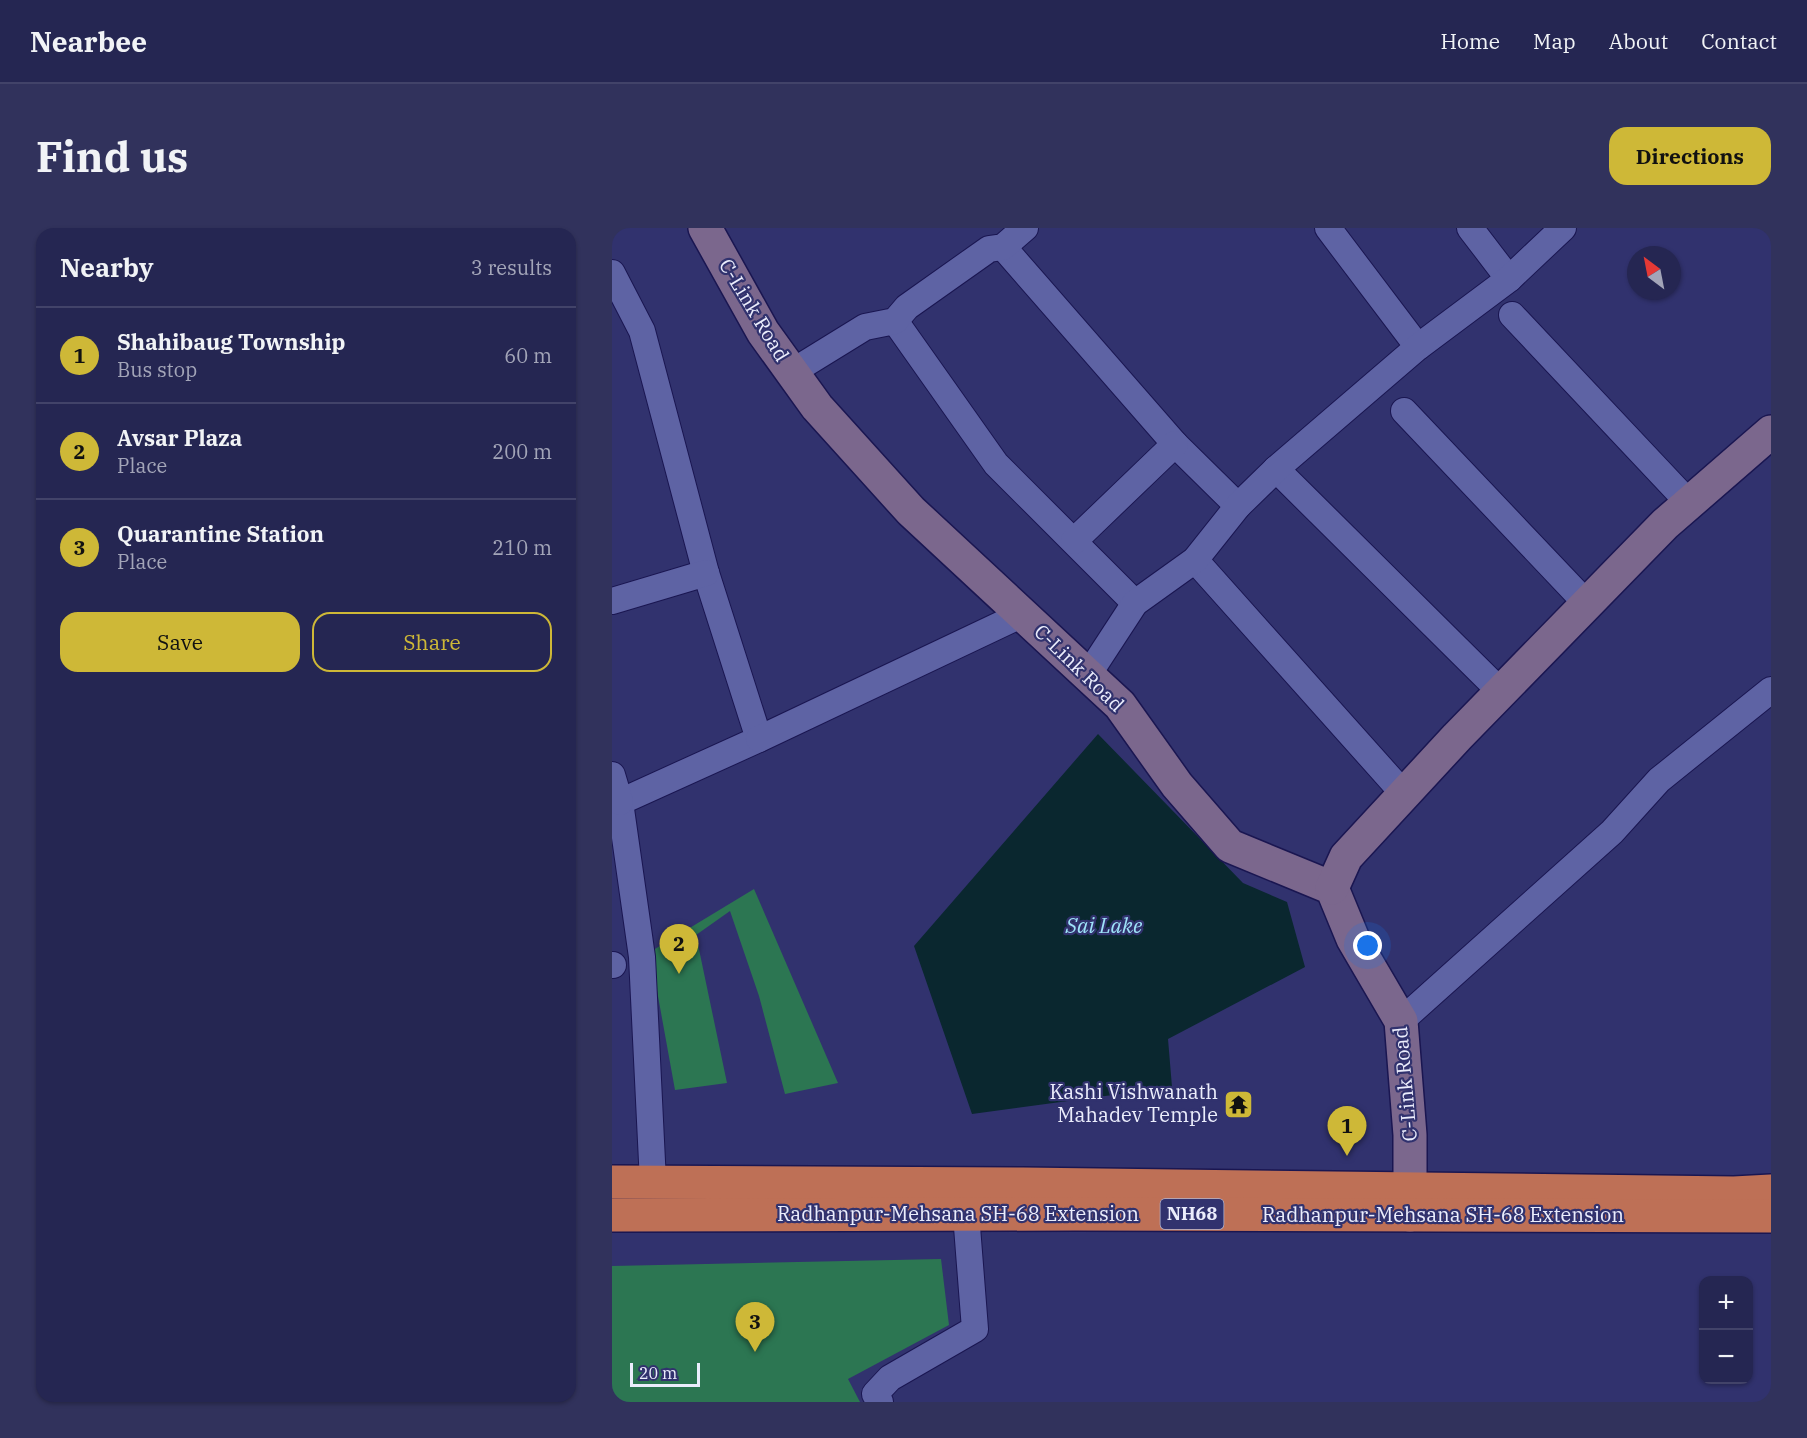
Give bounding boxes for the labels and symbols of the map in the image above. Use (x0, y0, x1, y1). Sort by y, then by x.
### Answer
north arrow (1627, 246, 1681, 300)
street label: C-Link Road (713, 253, 796, 366)
street label: C-Link Road (1028, 618, 1130, 717)
water label: Sai Lake (1065, 911, 1143, 939)
pin: 2 (660, 924, 698, 974)
your location (1353, 931, 1382, 960)
street label: C-Link Road (1386, 1025, 1423, 1143)
place label: Kashi Vishwanath Mahadev Temple (1050, 1078, 1218, 1128)
temple icon: Kashi Vishwanath Mahadev Temple (1223, 1088, 1255, 1120)
pin: 1 (1328, 1106, 1366, 1156)
road number: NH68 (1160, 1199, 1224, 1229)
street label: Radhanpur-Mehsana SH-68 Extension (777, 1200, 1139, 1227)
street label: Radhanpur-Mehsana SH-68 Extension (1262, 1201, 1624, 1228)
pin: 3 (736, 1302, 774, 1352)
scale bar (630, 1360, 700, 1388)

